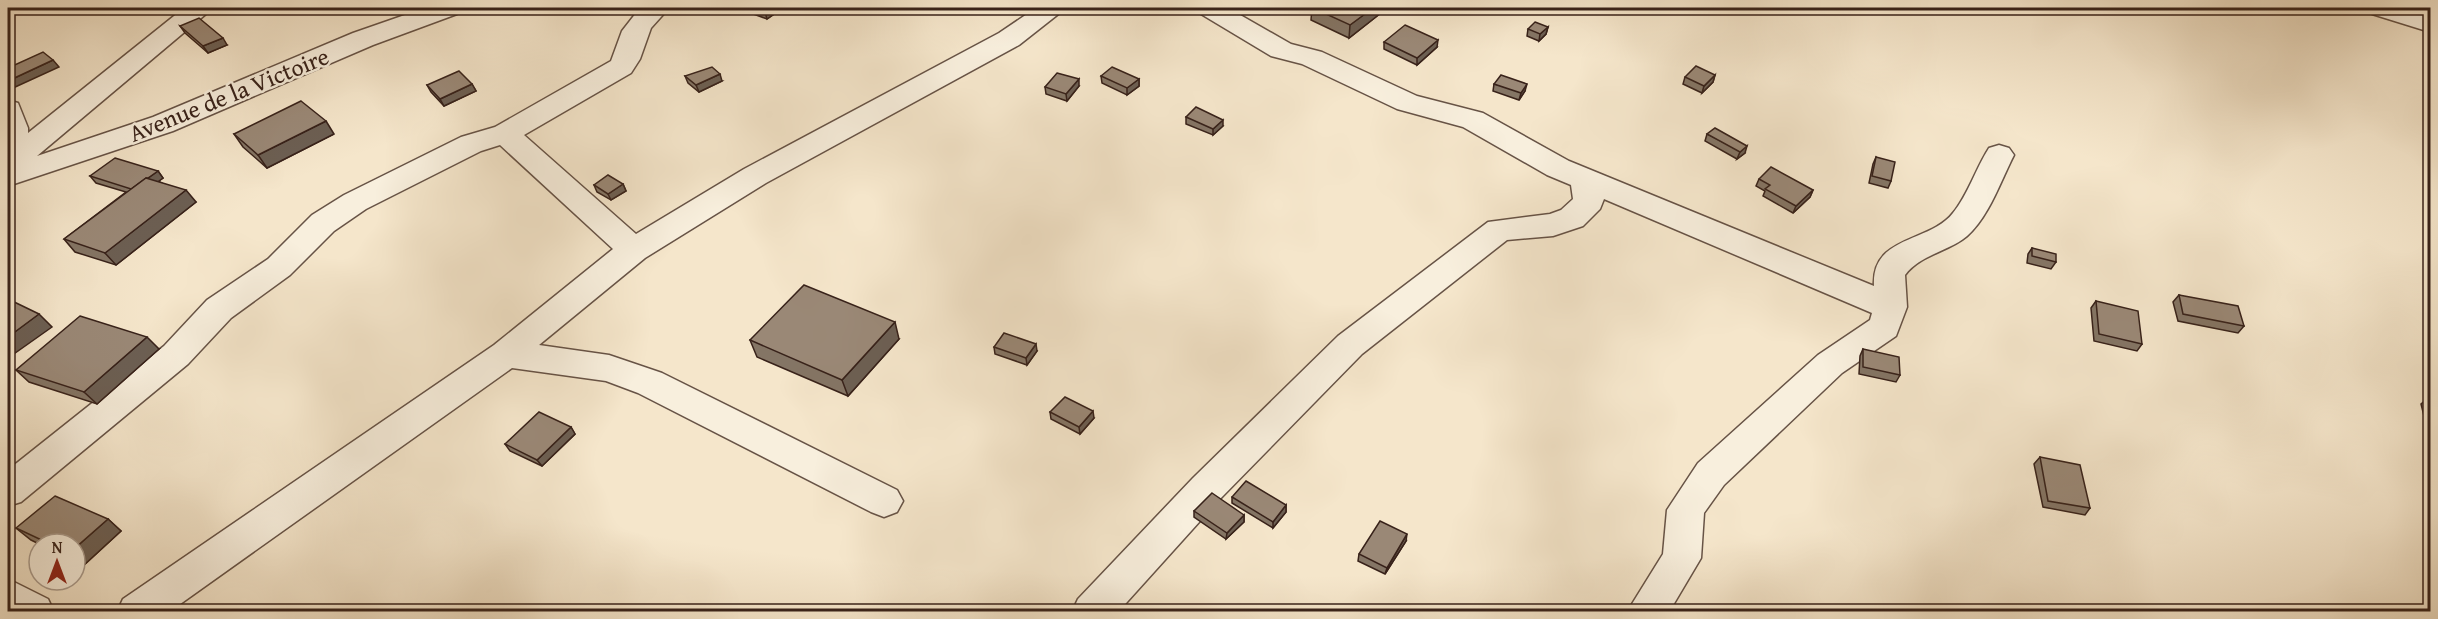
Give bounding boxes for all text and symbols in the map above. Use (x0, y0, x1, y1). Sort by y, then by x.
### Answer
street label: Avenue de la Victoire (123, 38, 334, 151)
north arrow (27, 532, 87, 592)
text: N (52, 535, 63, 559)

